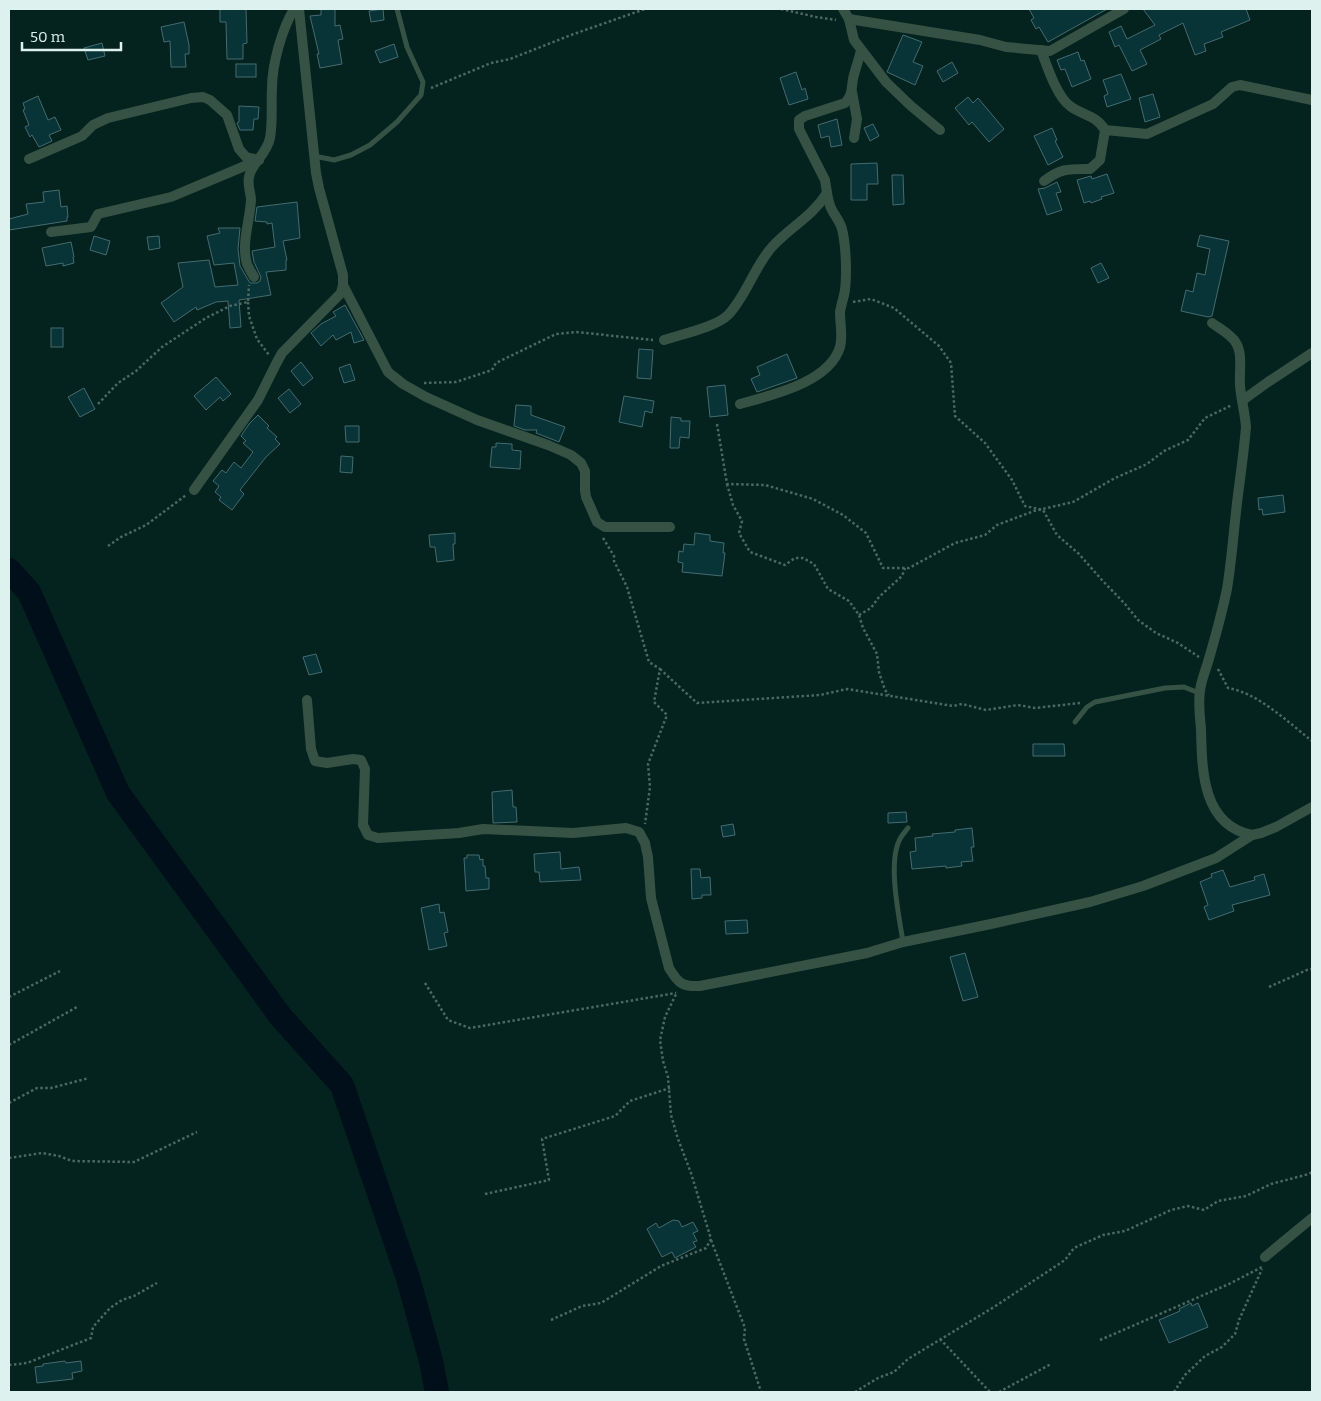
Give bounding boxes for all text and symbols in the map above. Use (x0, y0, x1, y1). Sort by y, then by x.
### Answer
scale bar (22, 20, 121, 52)
text: 50 m (30, 28, 66, 46)

